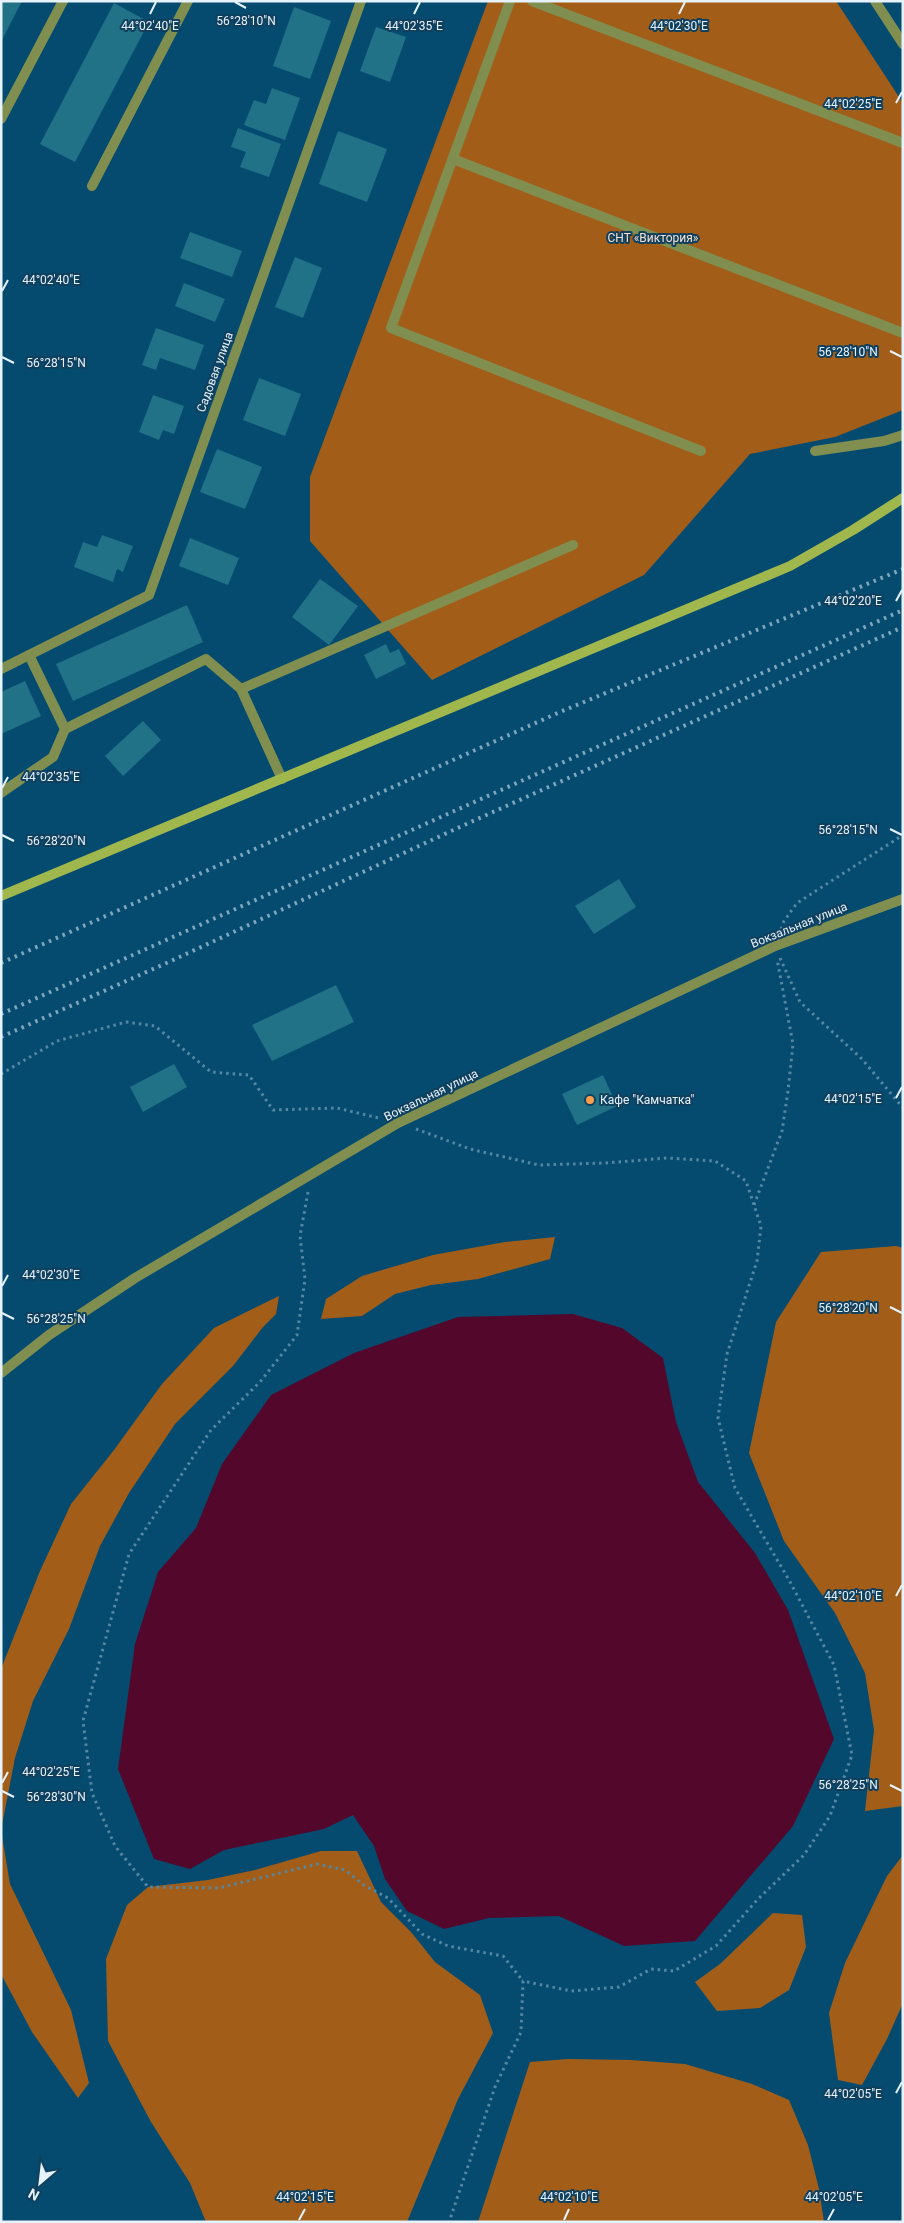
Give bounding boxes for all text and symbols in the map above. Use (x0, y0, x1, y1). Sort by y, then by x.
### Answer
text: 56°28'10"N (216, 14, 276, 28)
text: 44°02'40"E (121, 19, 179, 33)
text: 44°02'35"E (385, 19, 443, 33)
text: 44°02'30"E (650, 19, 708, 33)
text: 44°02'25"E (824, 97, 882, 111)
park label: СНТ «Виктория» (608, 231, 699, 245)
text: 44°02'40"E (22, 273, 80, 287)
street label: Садовая улица (194, 330, 236, 414)
text: 56°28'10"N (818, 345, 878, 359)
text: 56°28'15"N (26, 356, 86, 370)
text: 44°02'20"E (824, 594, 882, 608)
text: 44°02'35"E (22, 770, 80, 784)
text: 56°28'15"N (818, 823, 878, 837)
text: 56°28'20"N (26, 834, 86, 848)
street label: Вокзальная улица (749, 899, 849, 951)
street label: Вокзальная улица (382, 1066, 480, 1124)
text: 44°02'15"E (824, 1092, 882, 1106)
place label: Кафе "Камчатка" (600, 1093, 695, 1107)
marker: Кафе "Камчатка" (584, 1094, 596, 1106)
text: 44°02'30"E (22, 1268, 80, 1282)
text: 56°28'20"N (818, 1301, 878, 1315)
text: 56°28'25"N (26, 1312, 86, 1326)
text: 44°02'10"E (824, 1589, 882, 1603)
text: 44°02'25"E (22, 1765, 80, 1779)
text: 56°28'25"N (818, 1778, 878, 1792)
text: 56°28'30"N (26, 1790, 86, 1804)
text: 44°02'05"E (824, 2087, 882, 2101)
north arrow (15, 2158, 65, 2208)
text: N (26, 2185, 42, 2204)
text: 44°02'15"E (276, 2190, 334, 2204)
text: 44°02'10"E (540, 2190, 598, 2204)
text: 44°02'05"E (805, 2190, 863, 2204)

